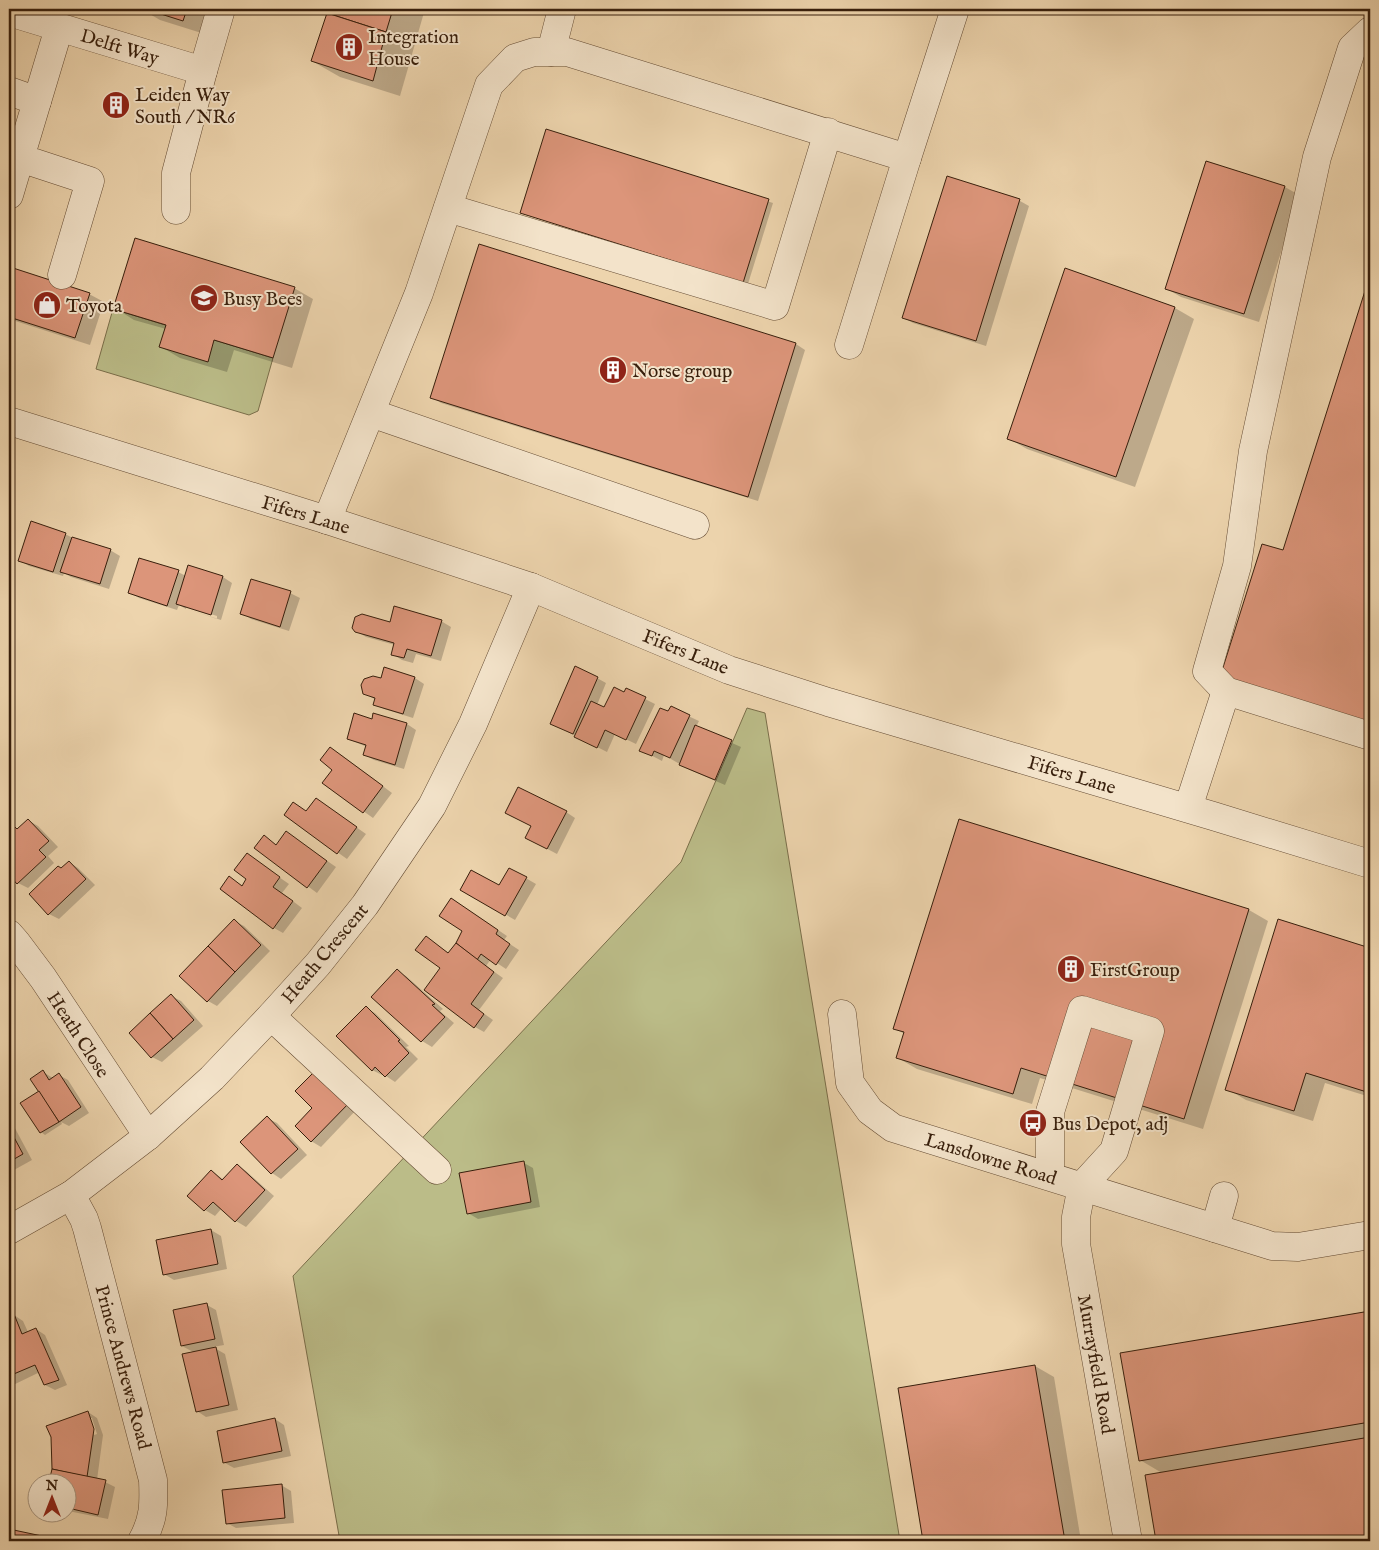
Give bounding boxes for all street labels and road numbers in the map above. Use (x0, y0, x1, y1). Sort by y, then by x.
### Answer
street label: Delft Way (77, 25, 162, 71)
street label: Fifers Lane (258, 491, 353, 541)
street label: Fifers Lane (639, 625, 732, 681)
street label: Fifers Lane (1024, 751, 1119, 801)
street label: Heath Crescent (277, 899, 375, 1009)
street label: Heath Close (41, 987, 114, 1083)
street label: Lansdowne Road (921, 1128, 1060, 1192)
street label: Prince Andrews Road (89, 1283, 156, 1453)
street label: Murrayfield Road (1071, 1293, 1119, 1437)

